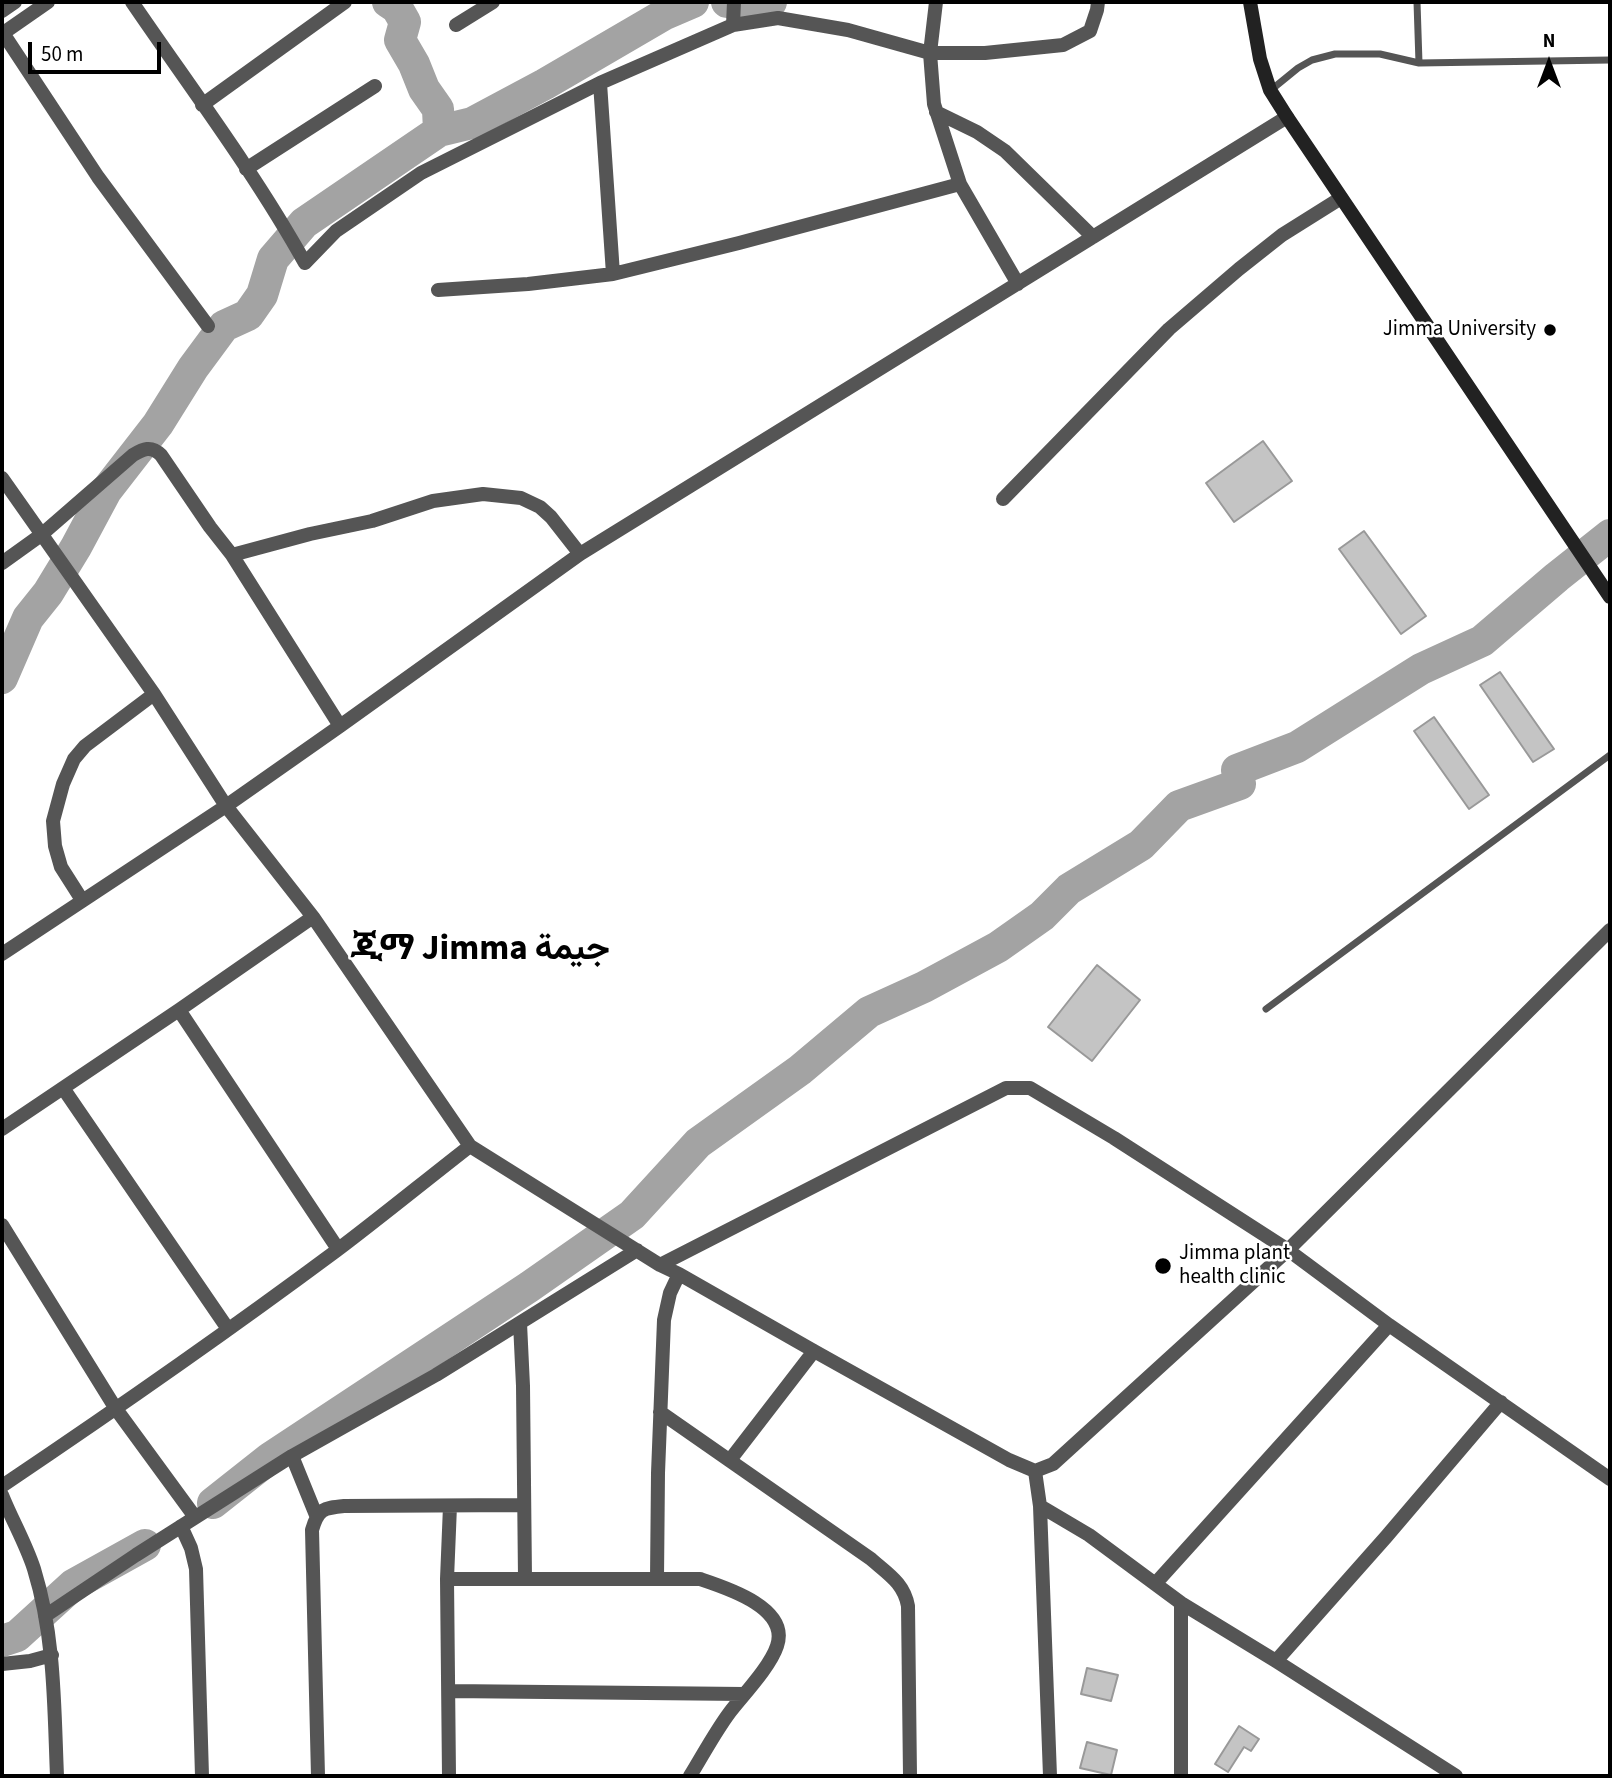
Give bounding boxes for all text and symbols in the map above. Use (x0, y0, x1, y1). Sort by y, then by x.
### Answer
scale bar (32, 28, 164, 72)
north arrow (1514, 28, 1584, 98)
text: N (1543, 28, 1555, 55)
text: 50 m (41, 39, 83, 69)
place label: Jimma University (1383, 317, 1536, 343)
marker: Jimma University (1542, 322, 1558, 338)
district label: ጂማ Jimma جيمة (350, 930, 610, 972)
place label: Jimma plant health clinic (1179, 1241, 1290, 1291)
marker: Jimma plant health clinic (1153, 1256, 1173, 1276)

